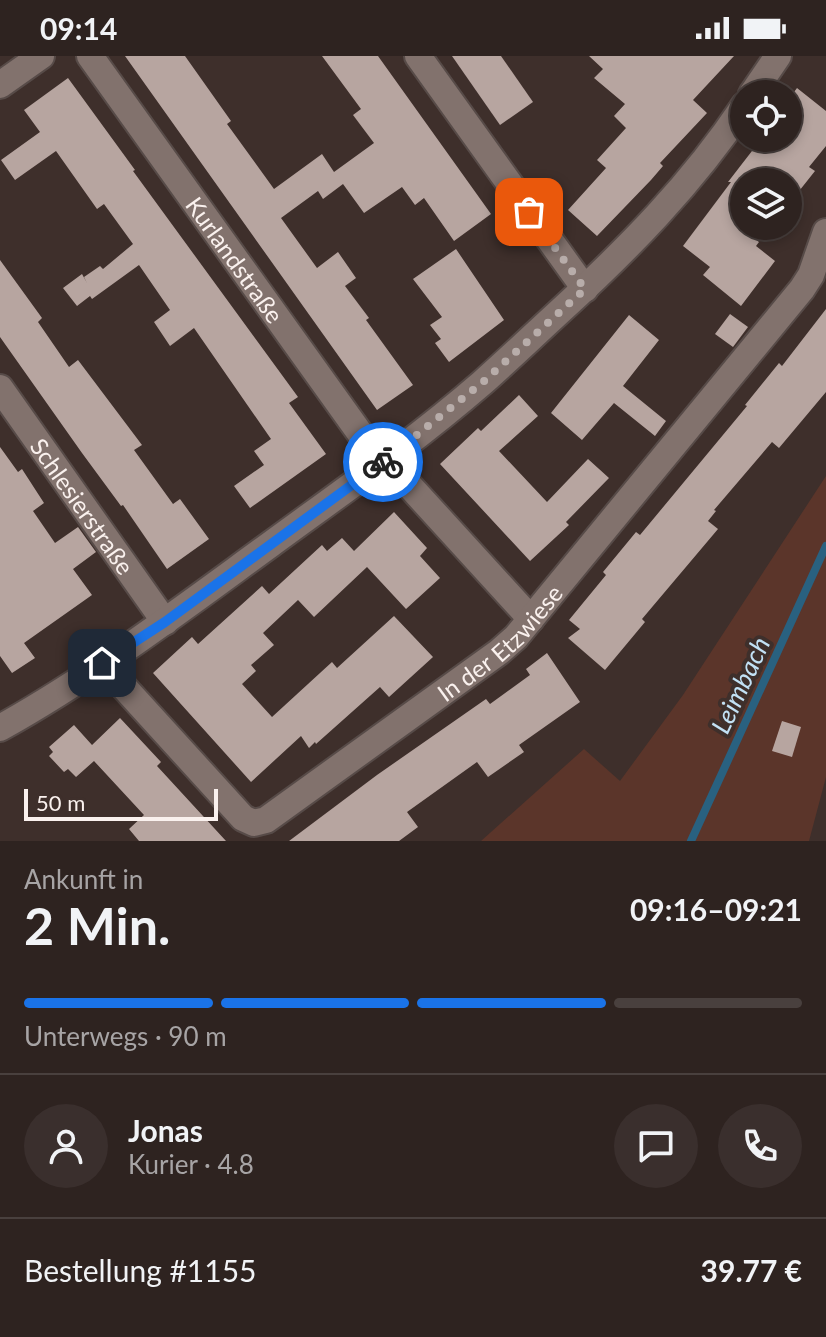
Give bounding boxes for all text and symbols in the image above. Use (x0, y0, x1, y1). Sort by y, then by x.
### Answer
text: 09:14 (40, 10, 117, 46)
map controls (730, 80, 802, 240)
button: locate (730, 80, 802, 152)
button: layers (730, 168, 802, 240)
pin (495, 178, 563, 246)
icon: bag (507, 190, 551, 234)
street label: Kurlandstraße (181, 191, 290, 328)
courier (343, 422, 423, 502)
street label: Schlesierstraße (25, 432, 141, 579)
icon: bike (361, 440, 405, 484)
street label: In der Etzwiese (431, 578, 568, 707)
pin (68, 629, 136, 697)
water label: Leimbach (704, 632, 776, 738)
icon: home (80, 641, 124, 685)
scale bar (24, 785, 218, 821)
text: 50 m (36, 789, 85, 816)
text: Ankunft in (24, 863, 143, 895)
text: 09:16–09:21 (630, 891, 802, 927)
text: 2 Min. (24, 894, 170, 956)
text: Unterwegs · 90 m (24, 1020, 227, 1052)
button: person (24, 1104, 108, 1188)
button: chat (614, 1104, 698, 1188)
button: phone (718, 1104, 802, 1188)
text: Jonas (128, 1112, 203, 1148)
text: Kurier · 4.8 (128, 1148, 254, 1180)
text: Bestellung #1155 (24, 1252, 256, 1288)
text: 39.77 € (701, 1252, 802, 1288)

